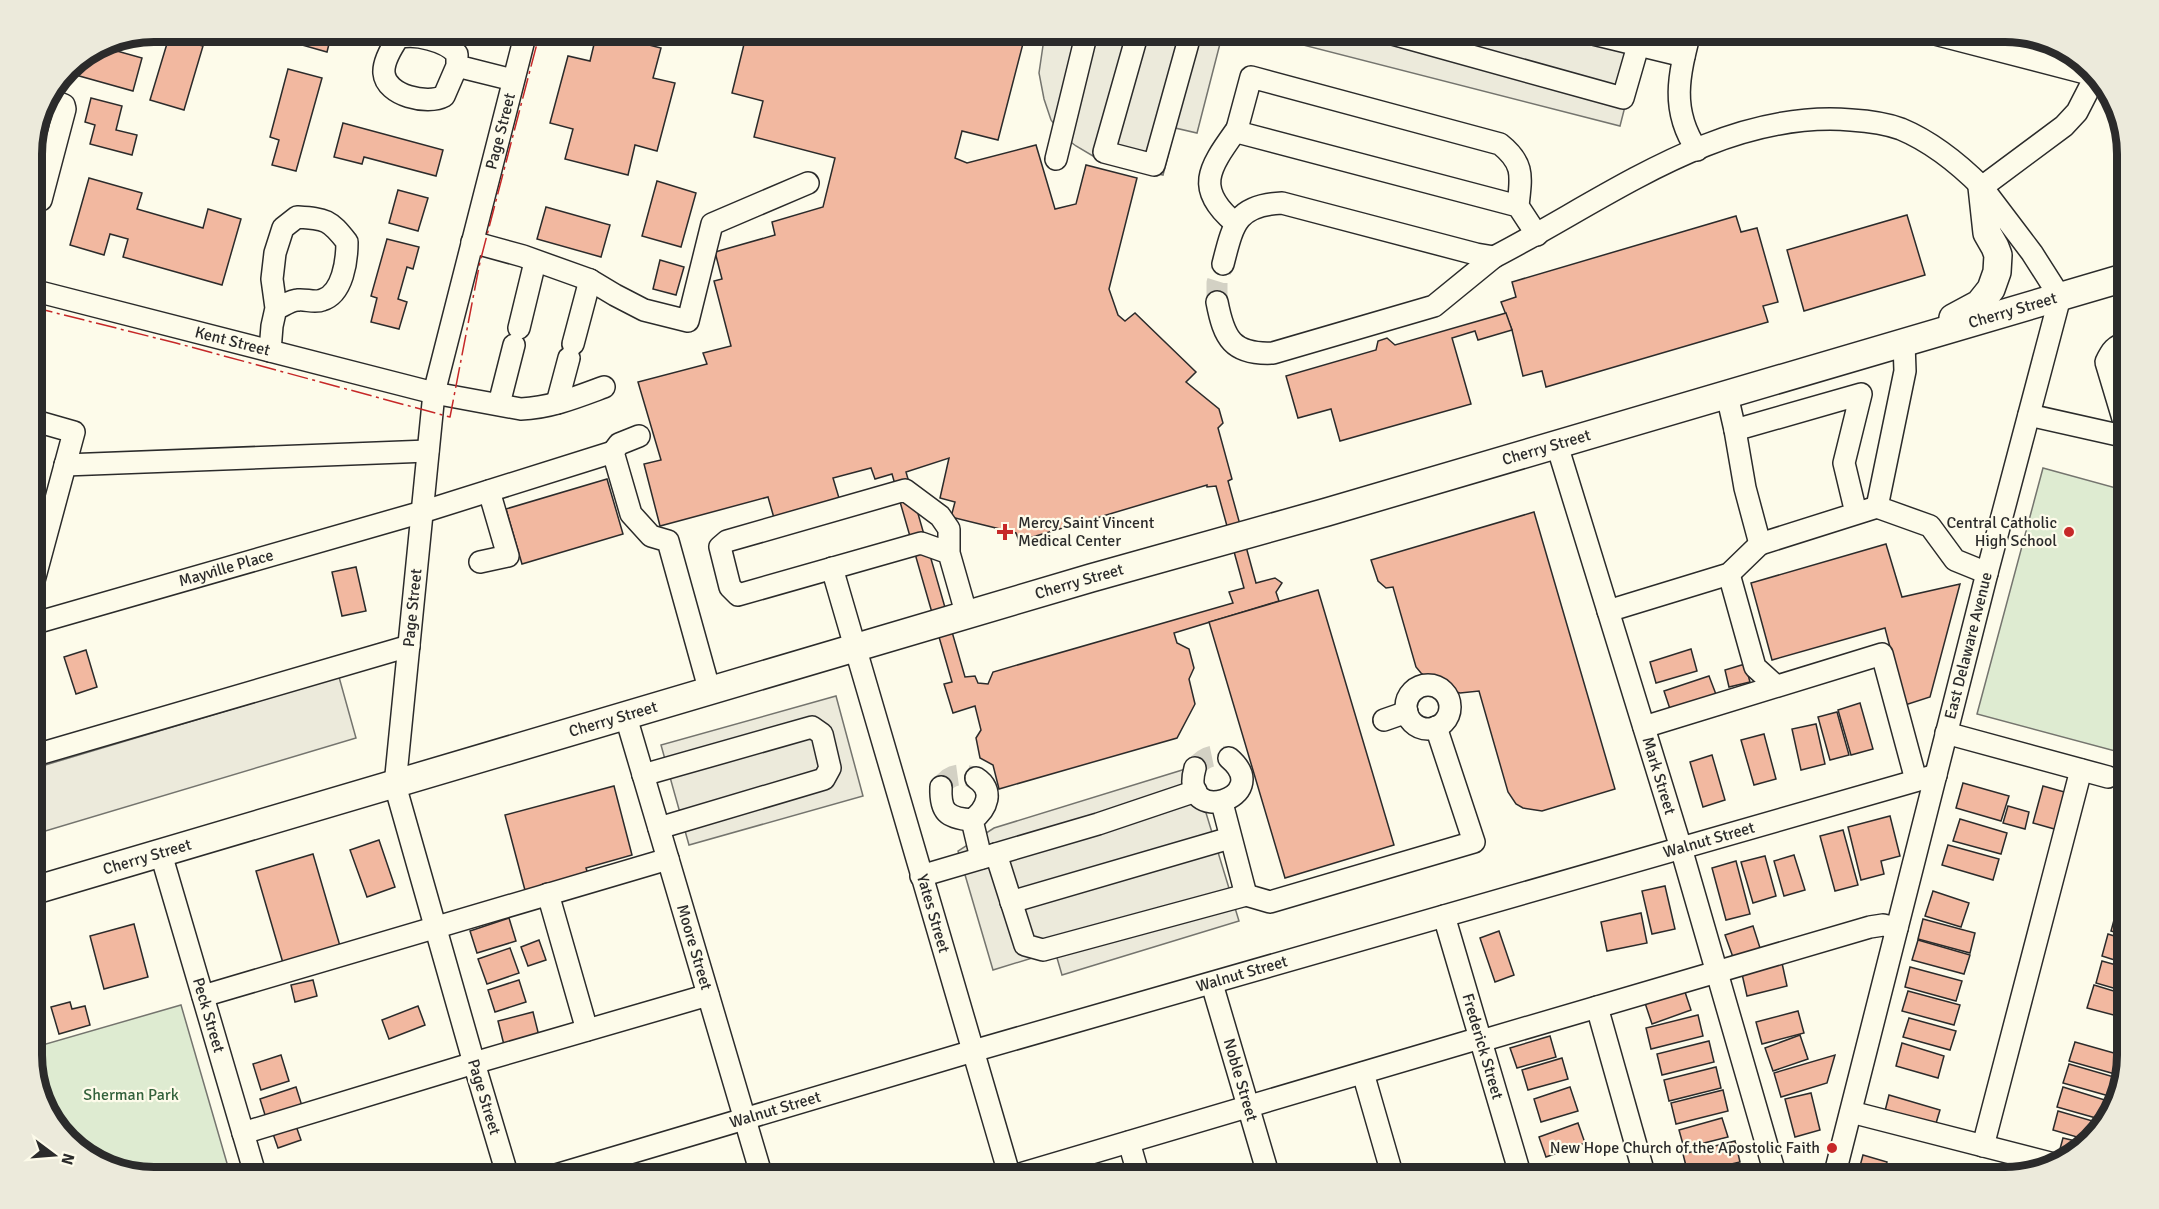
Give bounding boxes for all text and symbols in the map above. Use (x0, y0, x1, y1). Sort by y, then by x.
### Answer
street label: Page Street (481, 90, 520, 172)
street label: Cherry Street (1966, 288, 2060, 333)
street label: Kent Street (193, 322, 273, 361)
street label: Cherry Street (1500, 425, 1593, 470)
place label: Mercy Saint Vincent Medical Center (1018, 513, 1155, 551)
place label: Central Catholic High School (1946, 513, 2057, 551)
marker: Mercy Saint Vincent Medical Center (996, 523, 1014, 541)
marker: Central Catholic High School (2062, 525, 2076, 539)
street label: Mayville Place (176, 545, 276, 591)
street label: Cherry Street (1033, 559, 1126, 604)
street label: Page Street (399, 567, 427, 648)
street label: East Delaware Avenue (1940, 570, 1997, 721)
street label: Cherry Street (567, 697, 660, 742)
street label: Mark Street (1637, 734, 1680, 817)
street label: Walnut Street (1661, 817, 1757, 863)
street label: Cherry Street (100, 834, 194, 880)
street label: Yates Street (912, 872, 954, 956)
street label: Moore Street (672, 902, 716, 993)
street label: Walnut Street (1194, 951, 1290, 997)
street label: Peck Street (188, 975, 229, 1056)
street label: Frederick Street (1457, 991, 1508, 1102)
street label: Noble Street (1219, 1036, 1262, 1124)
street label: Page Street (463, 1057, 505, 1138)
park label: Sherman Park (83, 1085, 179, 1105)
street label: Walnut Street (727, 1087, 824, 1133)
north arrow (24, 1125, 84, 1185)
place label: New Hope Church of the Apostolic Faith (1550, 1138, 1820, 1158)
marker: New Hope Church of the Apostolic Faith (1825, 1141, 1839, 1155)
text: N (56, 1151, 79, 1167)

